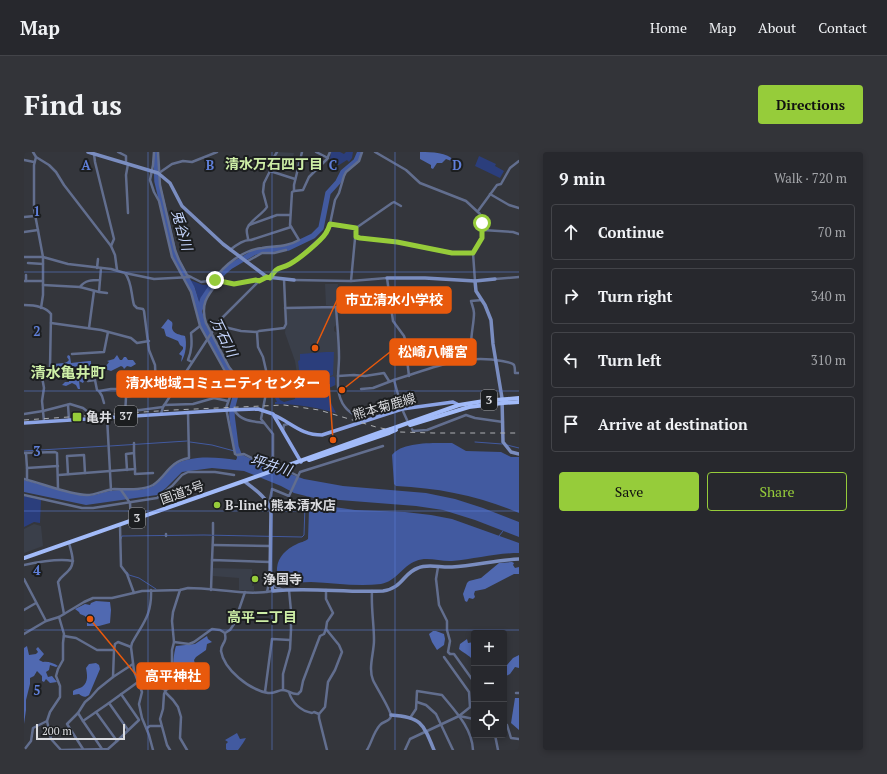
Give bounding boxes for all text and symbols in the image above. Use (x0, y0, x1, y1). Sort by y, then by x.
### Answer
text: Map (20, 15, 60, 40)
text: Home (650, 18, 687, 37)
text: Map (709, 18, 736, 37)
text: About (758, 18, 796, 37)
text: Contact (818, 18, 867, 37)
button: Directions (758, 85, 863, 124)
text: Find us (24, 86, 122, 123)
district label: 清水万石四丁目 (225, 154, 323, 173)
text: A (81, 156, 91, 174)
text: B (206, 156, 214, 174)
text: C (329, 156, 337, 174)
text: D (452, 156, 462, 174)
text: 9 min (559, 167, 606, 190)
text: Walk · 720 m (774, 169, 847, 187)
text: 1 (33, 202, 41, 220)
water label: 兎谷川 (168, 207, 198, 255)
route start (473, 214, 491, 232)
icon: ahead (560, 221, 582, 243)
text: Continue (598, 222, 664, 242)
text: 70 m (818, 223, 846, 241)
route end (206, 271, 224, 289)
icon: right (560, 285, 582, 307)
text: Turn right (598, 286, 673, 306)
callout: 市立清水小学校 (337, 287, 451, 313)
text: 340 m (811, 287, 846, 305)
text: 市立清水小学校 (345, 290, 443, 309)
water label: 万石川 (207, 314, 243, 362)
text: 2 (33, 322, 41, 340)
callout: 松崎八幡宮 (390, 339, 476, 365)
text: 松崎八幡宮 (398, 342, 468, 361)
icon: left (560, 349, 582, 371)
text: Turn left (598, 350, 662, 370)
text: 310 m (811, 351, 846, 369)
district label: 清水亀井町 (30, 362, 106, 382)
callout: 清水地域コミュニティセンター (117, 371, 329, 397)
text: 清水地域コミュニティセンター (125, 373, 321, 392)
street label: 熊本菊鹿線 (350, 388, 418, 424)
road number: 3 (481, 390, 497, 410)
road number: 37 (115, 406, 137, 426)
place label: 亀井 (86, 408, 112, 426)
marker: 亀井 (71, 411, 83, 423)
icon: arrive (560, 413, 582, 435)
text: Arrive at destination (598, 414, 748, 434)
text: 3 (33, 442, 41, 460)
water label: 坪井川 (248, 449, 296, 480)
button: Save (559, 472, 699, 511)
button: Share (707, 472, 847, 511)
street label: 国道3号 (157, 476, 207, 508)
place label: B-line! 熊本清水店 (225, 496, 336, 514)
marker: B-line! 熊本清水店 (212, 500, 222, 510)
road number: 3 (129, 508, 145, 528)
text: 4 (33, 561, 41, 579)
place label: 浄国寺 (263, 570, 302, 588)
marker: 浄国寺 (250, 574, 260, 584)
district label: 高平二丁目 (227, 607, 297, 626)
map controls (471, 630, 507, 738)
button: + (471, 630, 507, 666)
callout: 高平神社 (137, 663, 209, 689)
text: 高平神社 (145, 666, 201, 685)
button: − (471, 666, 507, 702)
text: 5 (33, 681, 41, 699)
button: locate (471, 702, 507, 738)
scale bar (36, 722, 125, 741)
text: 200 m (42, 724, 72, 738)

